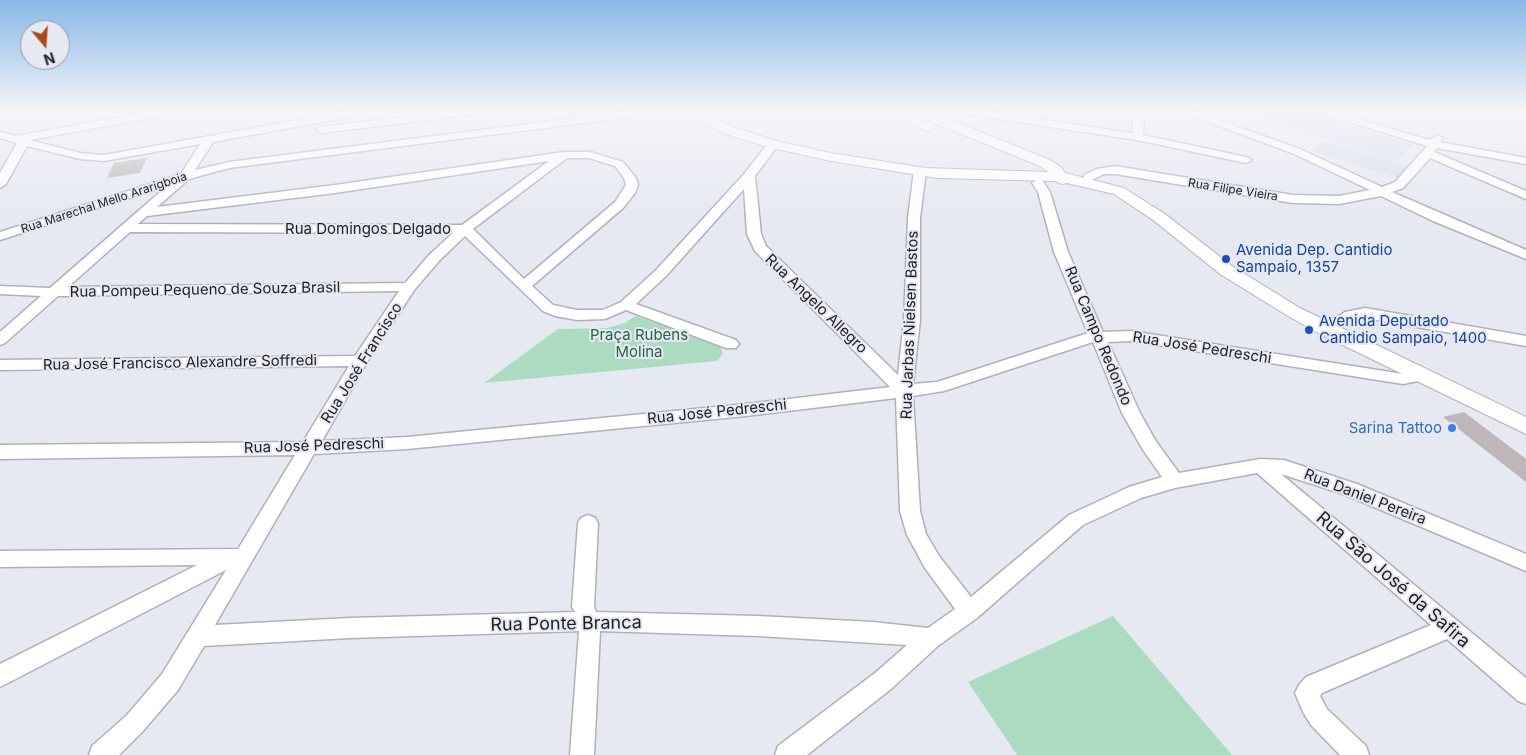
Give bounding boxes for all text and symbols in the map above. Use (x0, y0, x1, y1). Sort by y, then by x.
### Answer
north arrow (20, 20, 70, 70)
text: N (42, 49, 57, 69)
street label: Rua Marechal Mello Ararigboia (19, 169, 189, 237)
street label: Rua Filipe Vieira (1187, 176, 1279, 204)
street label: Rua Domingos Delgado (285, 220, 451, 238)
street label: Rua Jarbas Nielsen Bastos (898, 230, 922, 420)
place label: Avenida Dep. Cantidio Sampaio, 1357 (1236, 241, 1392, 276)
street label: Rua Angelo Allegro (761, 251, 871, 357)
marker: Avenida Dep. Cantidio Sampaio, 1357 (1220, 253, 1232, 265)
street label: Rua Campo Redondo (1061, 264, 1135, 408)
street label: Rua Pompeu Pequeno de Souza Brasil (70, 279, 340, 301)
street label: Rua José Francisco (318, 299, 406, 427)
place label: Avenida Deputado Cantidio Sampaio, 1400 (1319, 312, 1487, 347)
marker: Avenida Deputado Cantidio Sampaio, 1400 (1303, 324, 1315, 336)
park label: Praça Rubens Molina (590, 326, 688, 361)
street label: Rua José Pedreschi (1131, 328, 1273, 368)
street label: Rua José Francisco Alexandre Soffredi (43, 352, 317, 374)
street label: Rua José Pedreschi (646, 396, 788, 428)
place label: Sarina Tattoo (1349, 419, 1442, 437)
marker: Sarina Tattoo (1446, 422, 1458, 434)
street label: Rua José Pedreschi (244, 435, 384, 457)
street label: Rua Daniel Pereira (1301, 465, 1429, 529)
street label: Rua São José da Safira (1312, 507, 1474, 653)
street label: Rua Ponte Branca (490, 612, 642, 636)

